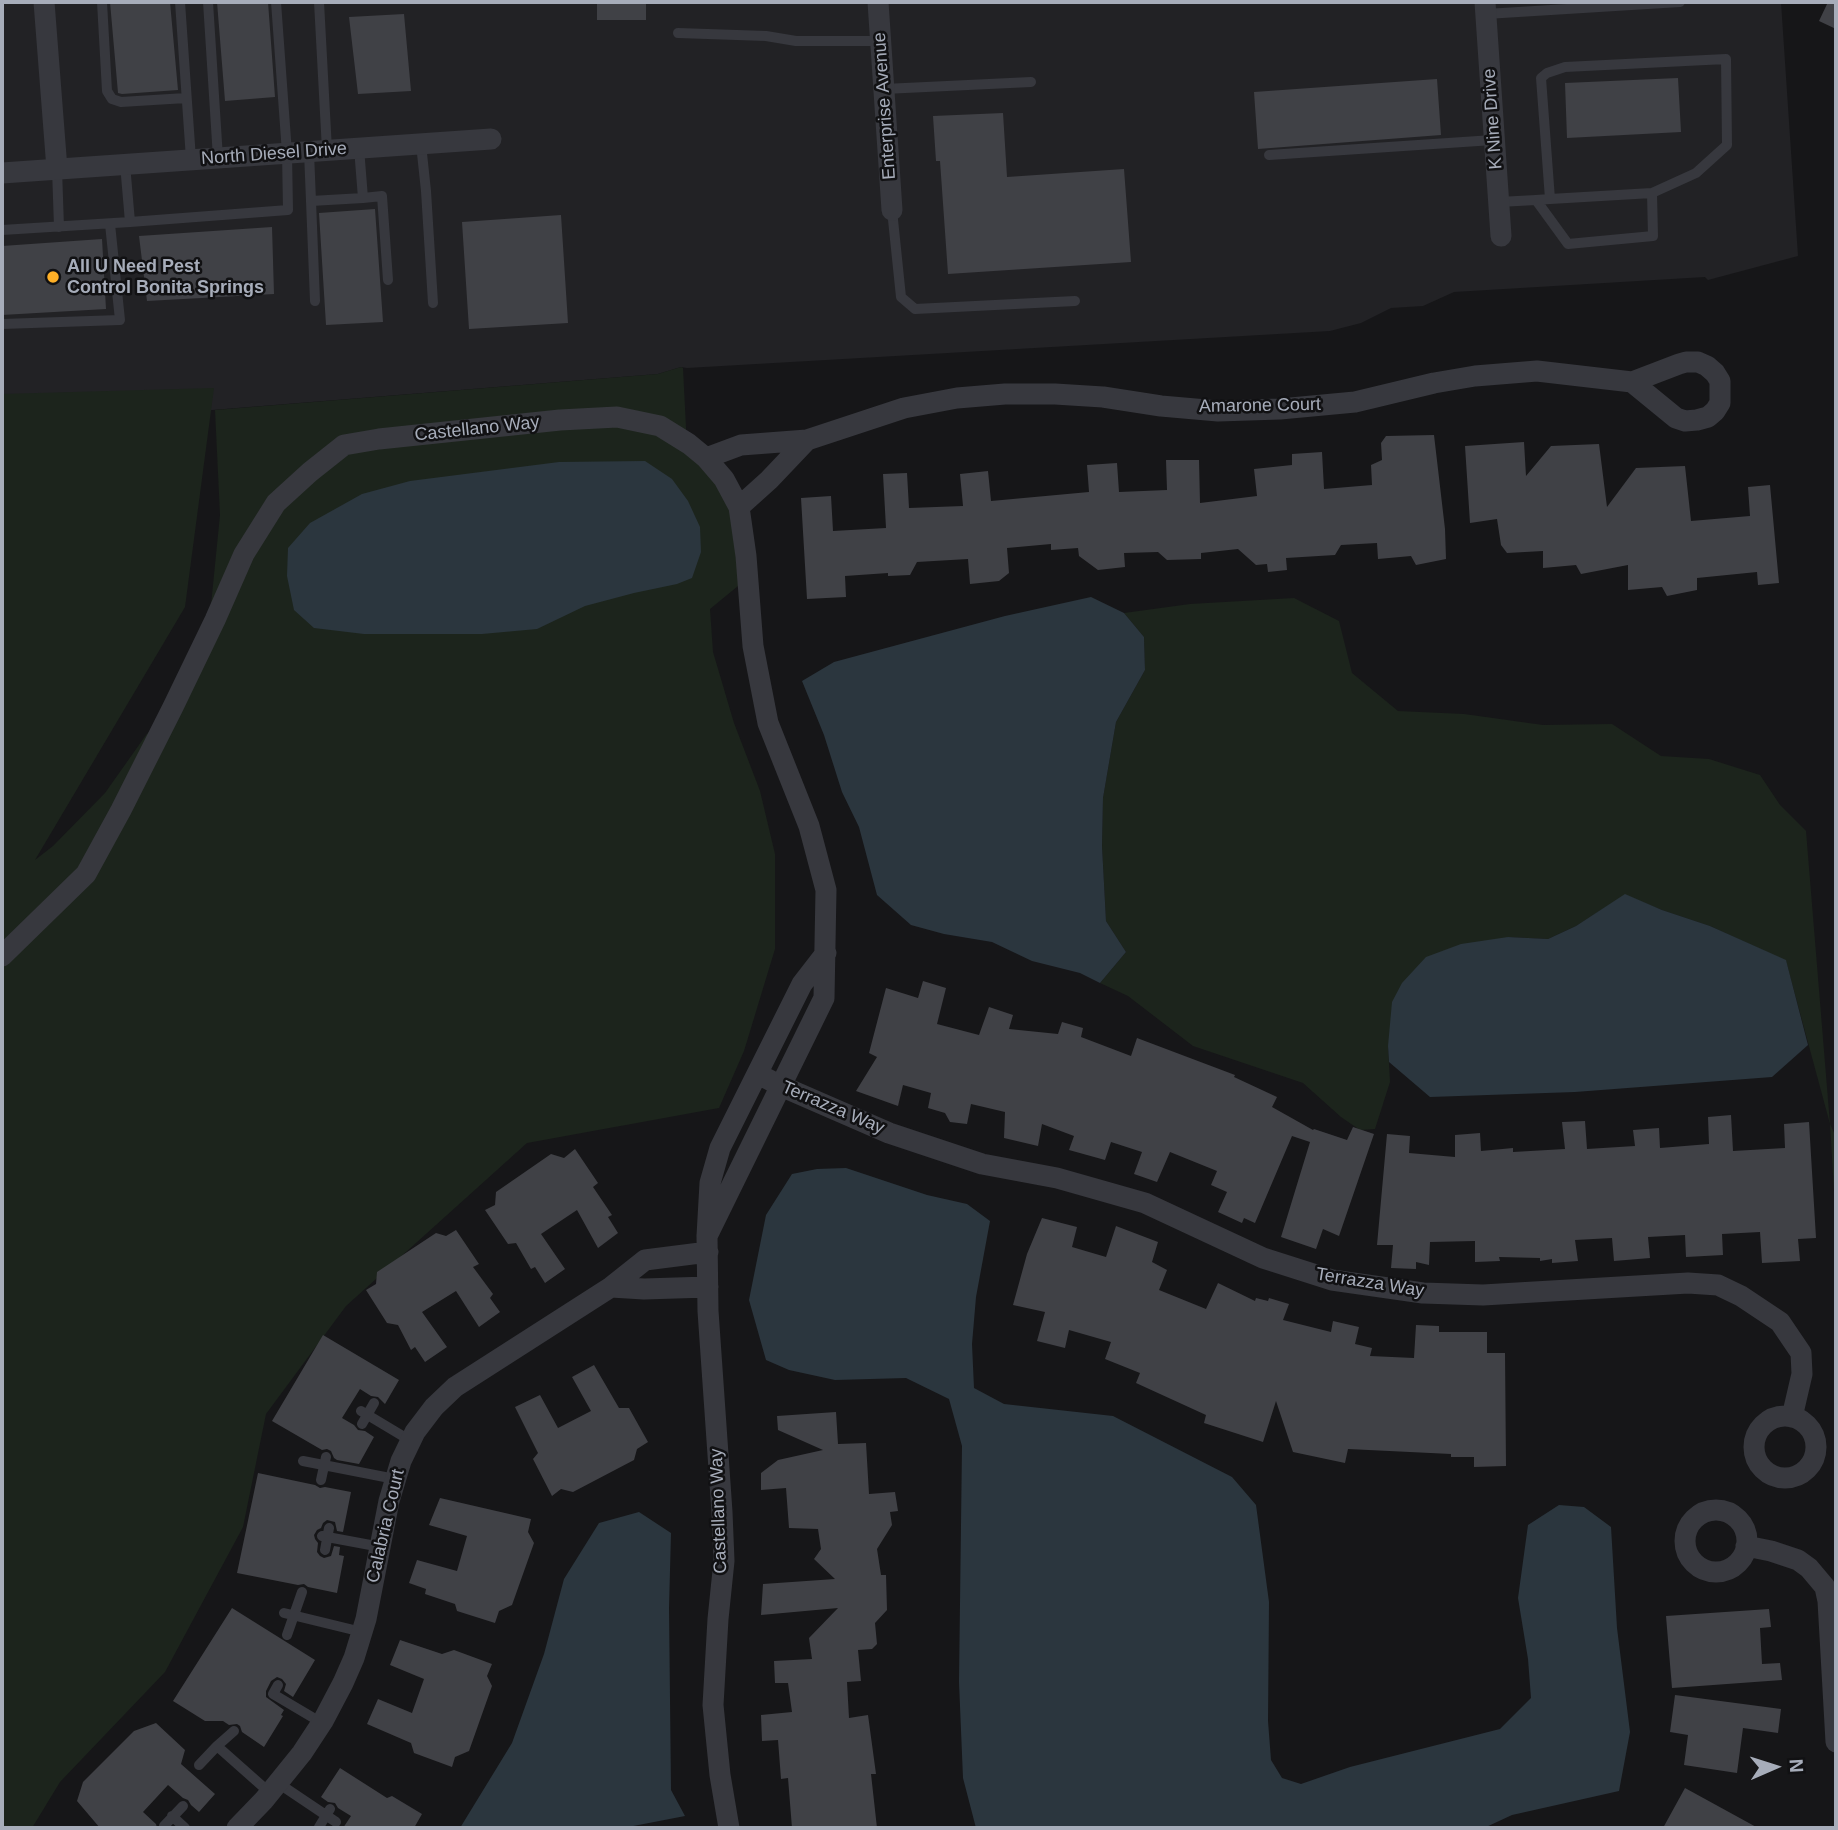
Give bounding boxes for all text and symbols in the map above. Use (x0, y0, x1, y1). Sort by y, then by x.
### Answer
street label: Enterprise Avenue (869, 32, 901, 180)
street label: K Nine Drive (1479, 68, 1507, 170)
street label: North Diesel Drive (200, 138, 348, 170)
place label: All U Need Pest Control Bonita Springs (67, 256, 264, 298)
marker: All U Need Pest Control Bonita Springs (45, 269, 61, 285)
street label: Amarone Court (1199, 394, 1321, 418)
street label: Castellano Way (414, 412, 540, 446)
street label: Terrazza Way (778, 1077, 888, 1139)
street label: Terrazza Way (1314, 1264, 1426, 1302)
street label: Castellano Way (706, 1448, 732, 1574)
street label: Calabria Court (362, 1467, 410, 1585)
north arrow (1740, 1732, 1810, 1802)
text: N (1786, 1758, 1807, 1773)

